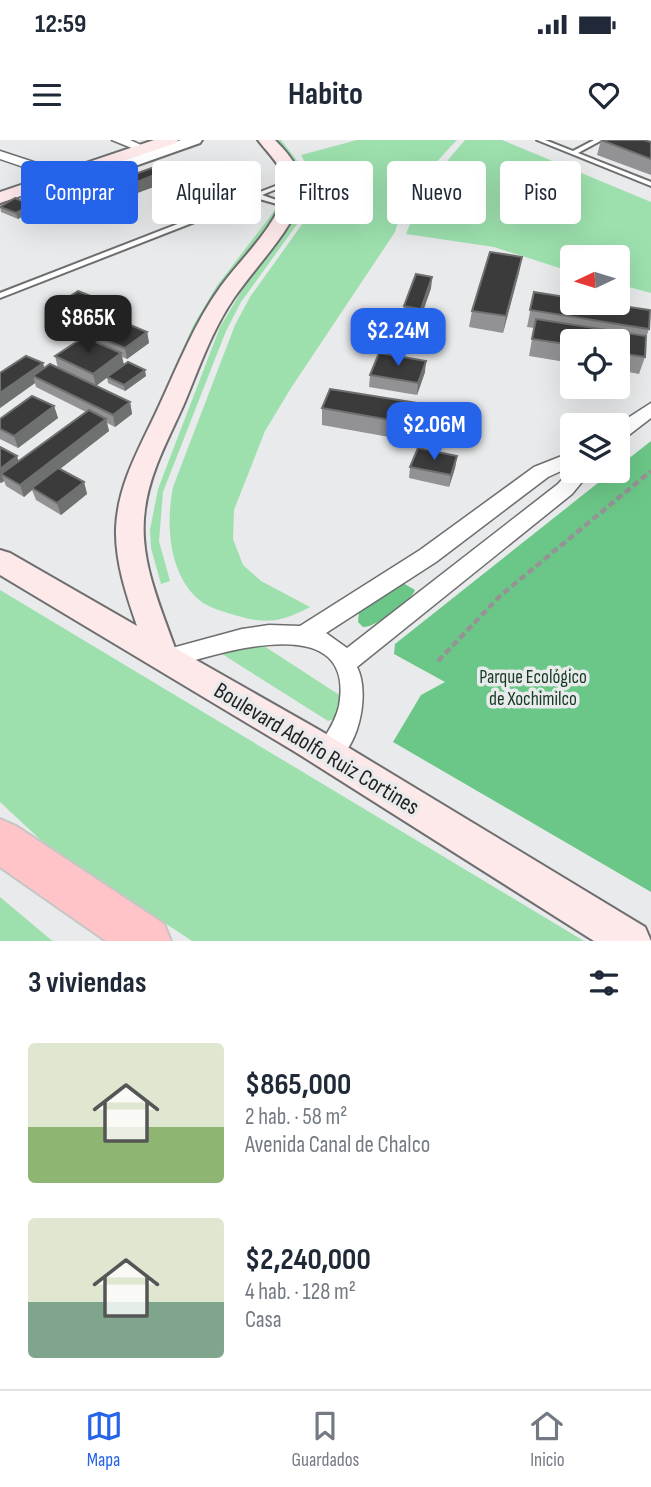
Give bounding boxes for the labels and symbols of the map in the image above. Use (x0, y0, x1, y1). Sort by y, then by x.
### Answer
north arrow (560, 245, 630, 315)
pin: $865K (39, 296, 137, 355)
pin: $2.24M (341, 308, 455, 368)
pin: $2.06M (377, 402, 491, 462)
park label: Parque Ecológico de Xochimilco (479, 666, 587, 711)
street label: Boulevard Adolfo Ruiz Cortines (209, 677, 424, 821)

